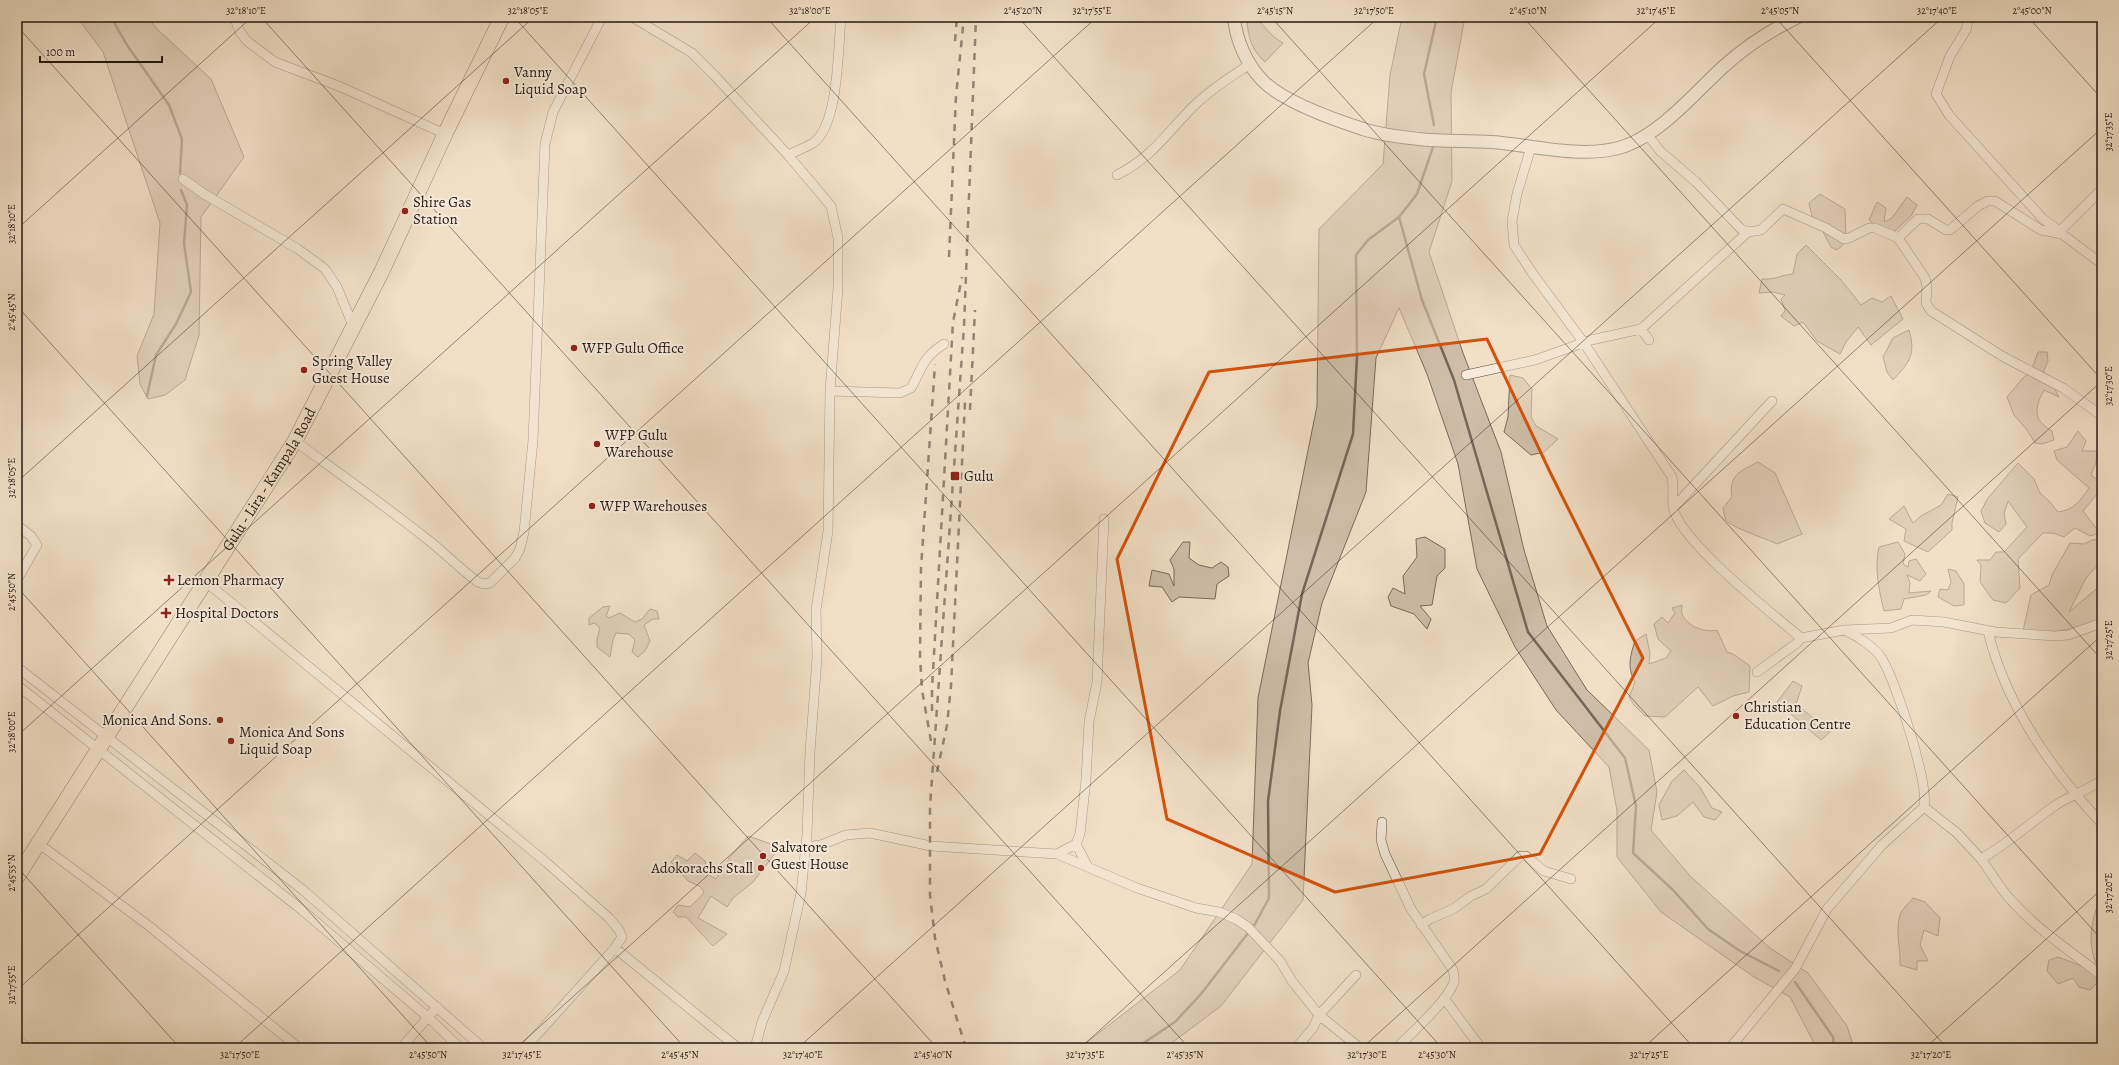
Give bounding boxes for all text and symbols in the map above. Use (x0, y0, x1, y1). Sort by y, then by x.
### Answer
text: 32°18'10"E (226, 4, 266, 17)
text: 32°18'05"E (508, 4, 548, 17)
text: 32°18'00"E (789, 4, 831, 17)
text: 2°45'20"N (1004, 4, 1042, 17)
text: 32°17'55"E (1073, 4, 1111, 17)
text: 2°45'15"N (1257, 4, 1293, 17)
text: 32°17'50"E (1354, 4, 1394, 17)
text: 2°45'10"N (1509, 4, 1547, 17)
text: 32°17'45"E (1636, 4, 1676, 17)
text: 2°45'05"N (1761, 4, 1799, 17)
text: 32°17'40"E (1917, 4, 1957, 17)
text: 2°45'00"N (2012, 4, 2052, 17)
scale bar (40, 38, 162, 64)
text: 100 m (46, 44, 75, 60)
place label: Vanny Liquid Soap (513, 62, 587, 99)
marker: Vanny Liquid Soap (501, 76, 511, 86)
text: 32°17'35"E (2102, 113, 2115, 151)
place label: Shire Gas Station (413, 192, 471, 229)
text: 32°18'10"E (5, 204, 18, 244)
marker: Shire Gas Station (400, 206, 410, 216)
text: 2°45'45"N (5, 293, 18, 331)
place label: WFP Gulu Office (581, 338, 684, 358)
marker: WFP Gulu Office (569, 343, 579, 353)
place label: Spring Valley Guest House (312, 351, 393, 388)
marker: Spring Valley Guest House (299, 365, 309, 375)
text: 32°17'30"E (2102, 366, 2115, 406)
street label: Gulu - Lira - Kampala Road (217, 403, 321, 555)
place label: WFP Gulu Warehouse (604, 425, 674, 462)
marker: WFP Gulu Warehouse (592, 439, 602, 449)
text: 32°18'05"E (5, 458, 18, 498)
place label: Gulu (964, 466, 994, 486)
marker: Gulu (949, 470, 961, 482)
place label: WFP Warehouses (599, 496, 707, 516)
marker: WFP Warehouses (587, 501, 597, 511)
place label: Lemon Pharmacy (177, 570, 284, 590)
text: 2°45'50"N (5, 573, 18, 611)
marker: Lemon Pharmacy (164, 575, 174, 585)
place label: Hospital Doctors (175, 603, 279, 623)
marker: Hospital Doctors (160, 607, 172, 619)
text: 32°17'25"E (2102, 620, 2115, 660)
place label: Christian Education Centre (1744, 697, 1851, 734)
place label: Monica And Sons. (102, 710, 212, 730)
text: 32°18'00"E (5, 711, 18, 753)
marker: Christian Education Centre (1731, 711, 1741, 721)
marker: Monica And Sons. (215, 715, 225, 725)
place label: Monica And Sons Liquid Soap (239, 722, 345, 759)
marker: Monica And Sons Liquid Soap (226, 736, 236, 746)
place label: Salvatore Guest House (771, 837, 849, 874)
marker: Salvatore Guest House (758, 851, 768, 861)
text: 2°45'55"N (5, 854, 18, 892)
place label: Adokorachs Stall (650, 858, 753, 878)
marker: Adokorachs Stall (756, 863, 766, 873)
text: 32°17'20"E (2102, 873, 2115, 913)
text: 32°17'55"E (5, 966, 18, 1004)
text: 32°17'50"E (220, 1048, 260, 1061)
text: 2°45'50"N (409, 1048, 447, 1061)
text: 32°17'45"E (502, 1048, 542, 1061)
text: 2°45'45"N (661, 1048, 699, 1061)
text: 32°17'40"E (783, 1048, 823, 1061)
text: 2°45'40"N (914, 1048, 952, 1061)
text: 32°17'35"E (1066, 1048, 1104, 1061)
text: 2°45'35"N (1167, 1048, 1204, 1061)
text: 32°17'30"E (1347, 1048, 1387, 1061)
text: 2°45'30"N (1418, 1048, 1456, 1061)
text: 32°17'25"E (1629, 1048, 1669, 1061)
text: 32°17'20"E (1911, 1048, 1951, 1061)

